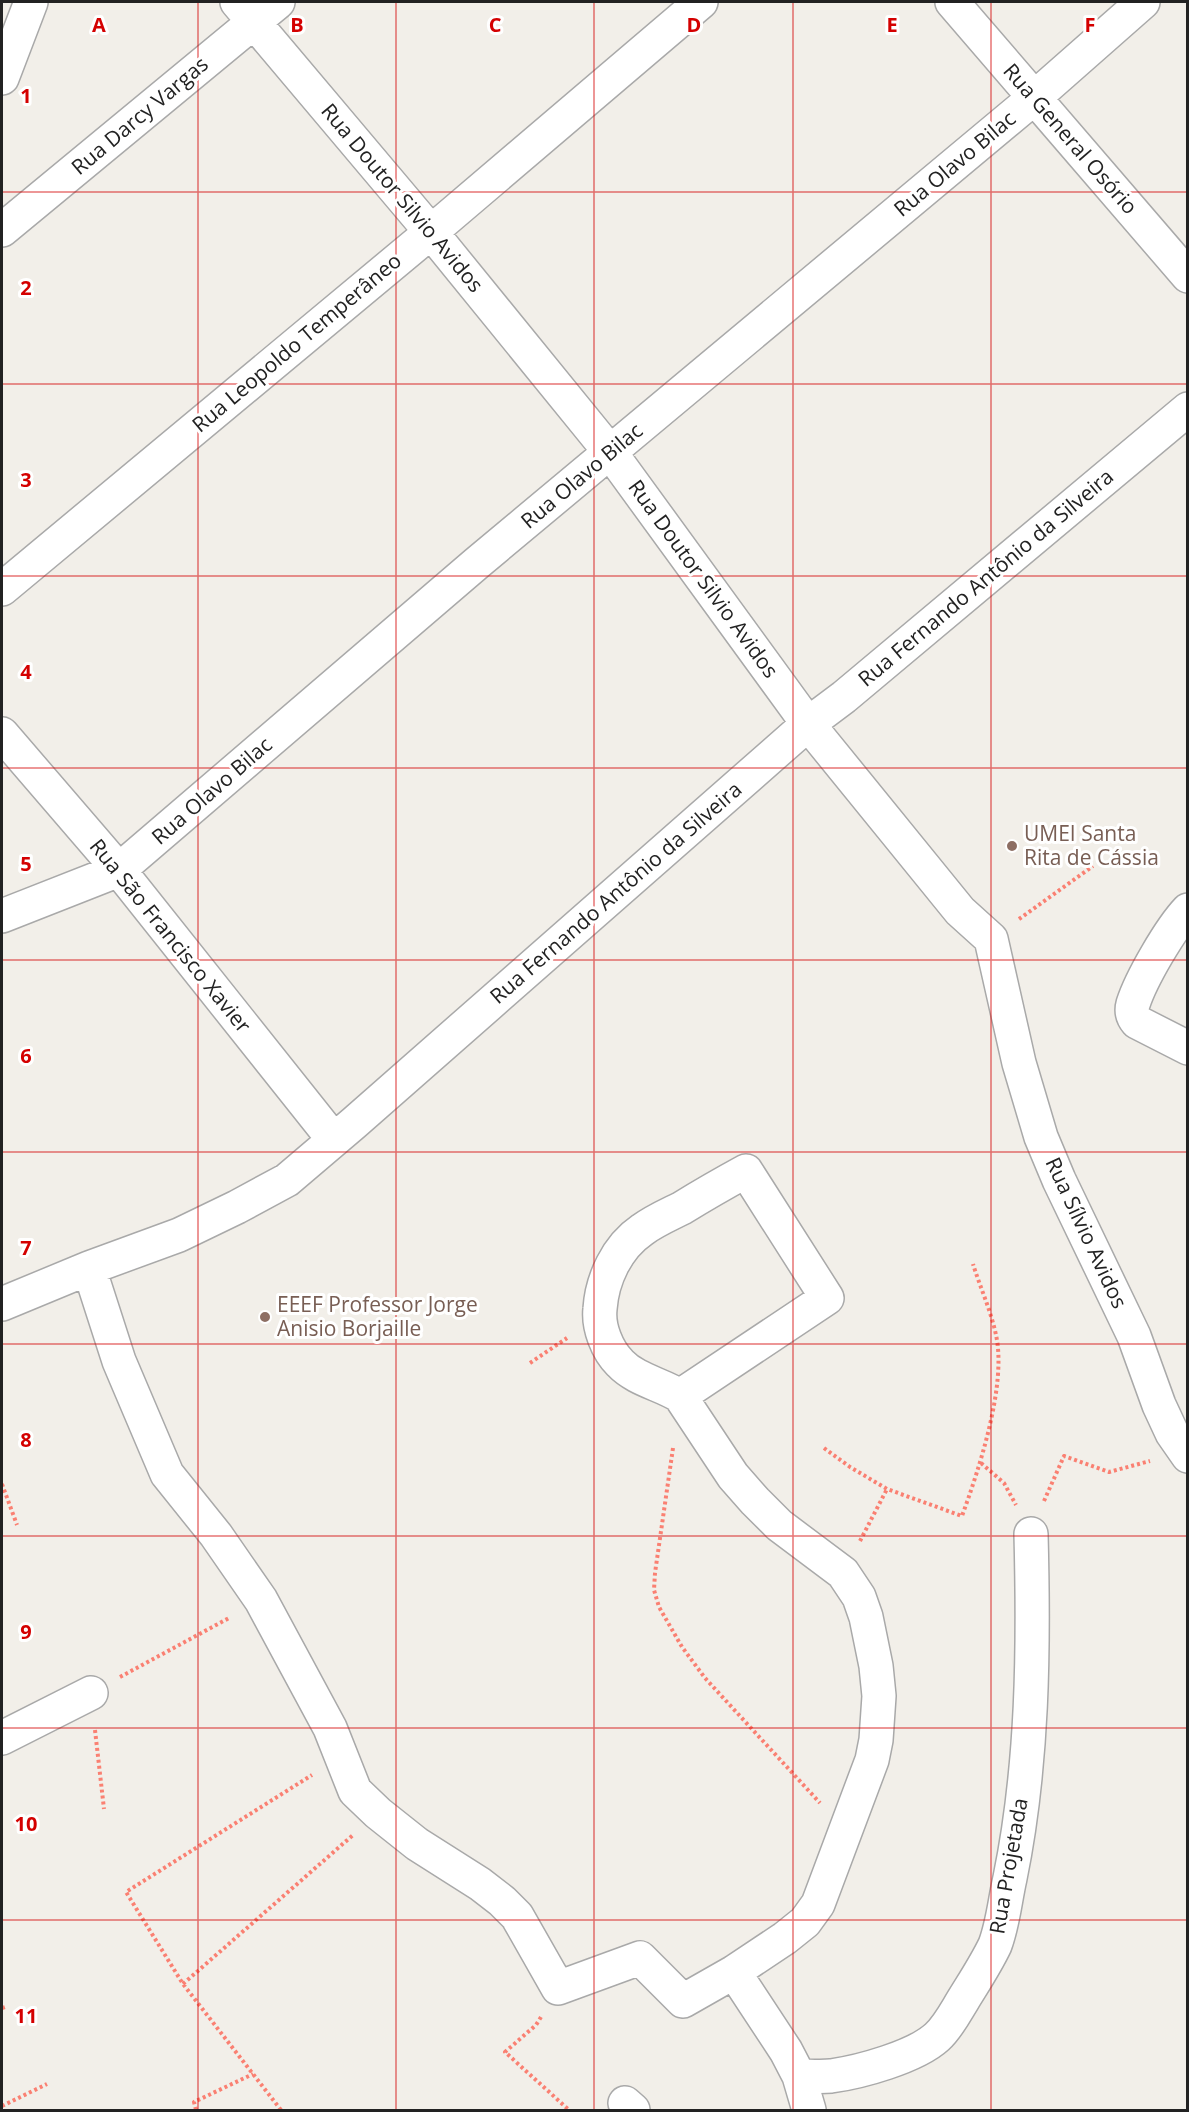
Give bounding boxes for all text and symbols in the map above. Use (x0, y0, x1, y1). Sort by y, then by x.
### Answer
text: A (92, 11, 106, 38)
text: B (290, 11, 304, 38)
text: C (489, 11, 502, 38)
text: D (687, 11, 701, 38)
text: E (886, 11, 898, 38)
text: F (1085, 11, 1095, 38)
street label: Rua Darcy Vargas (65, 50, 214, 181)
street label: Rua General Osório (997, 57, 1144, 220)
text: 1 (20, 82, 32, 109)
street label: Rua Doutor Silvio Avidos (315, 97, 490, 298)
street label: Rua Olavo Bilac (888, 104, 1021, 222)
street label: Rua Leopoldo Temperâneo (186, 246, 407, 438)
text: 2 (20, 274, 32, 301)
street label: Rua Olavo Bilac (515, 416, 648, 534)
street label: Rua Fernando Antônio da Silveira (852, 462, 1119, 692)
text: 3 (20, 466, 32, 493)
street label: Rua Doutor Silvio Avidos (622, 474, 785, 683)
text: 4 (20, 658, 32, 685)
street label: Rua Olavo Bilac (145, 730, 277, 850)
street label: Rua Fernando Antônio da Silveira (484, 775, 747, 1009)
place label: UMEI Santa Rita de Cássia (1024, 819, 1159, 871)
street label: Rua São Francisco Xavier (84, 833, 258, 1038)
marker: UMEI Santa Rita de Cássia (1005, 839, 1019, 853)
text: 5 (20, 850, 32, 877)
text: 6 (20, 1042, 32, 1069)
street label: Rua Sílvio Avidos (1040, 1153, 1134, 1313)
text: 7 (20, 1234, 32, 1261)
place label: EEEF Professor Jorge Anisio Borjaille (277, 1290, 478, 1342)
marker: EEEF Professor Jorge Anisio Borjaille (258, 1310, 272, 1324)
text: 8 (20, 1426, 32, 1453)
text: 9 (20, 1618, 32, 1645)
street label: Rua Projetada (982, 1796, 1034, 1936)
text: 10 (15, 1810, 37, 1837)
text: 11 (15, 2002, 37, 2029)

